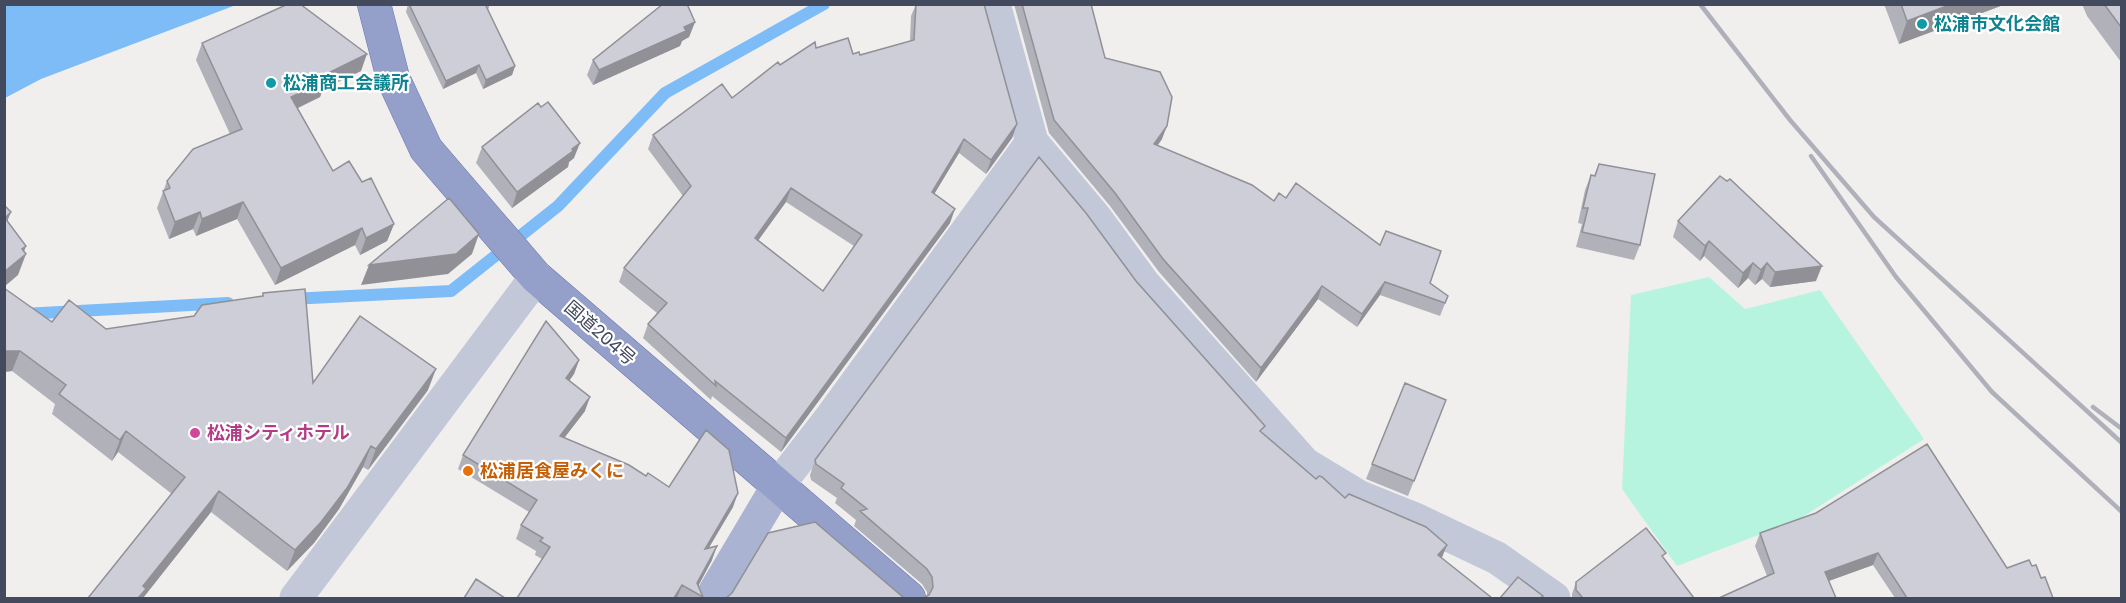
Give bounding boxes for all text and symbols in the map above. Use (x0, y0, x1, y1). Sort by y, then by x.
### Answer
place label: 松浦市文化会館 (1934, 11, 2060, 36)
marker: 松浦市文化会館 (1915, 17, 1929, 31)
place label: 松浦商工会議所 (283, 70, 409, 95)
marker: 松浦商工会議所 (264, 76, 278, 90)
street label: 国道204号 (559, 295, 641, 371)
place label: 松浦シティホテル (207, 420, 350, 445)
marker: 松浦シティホテル (188, 426, 202, 440)
place label: 松浦居食屋みくに (480, 458, 624, 483)
marker: 松浦居食屋みくに (461, 464, 475, 478)

